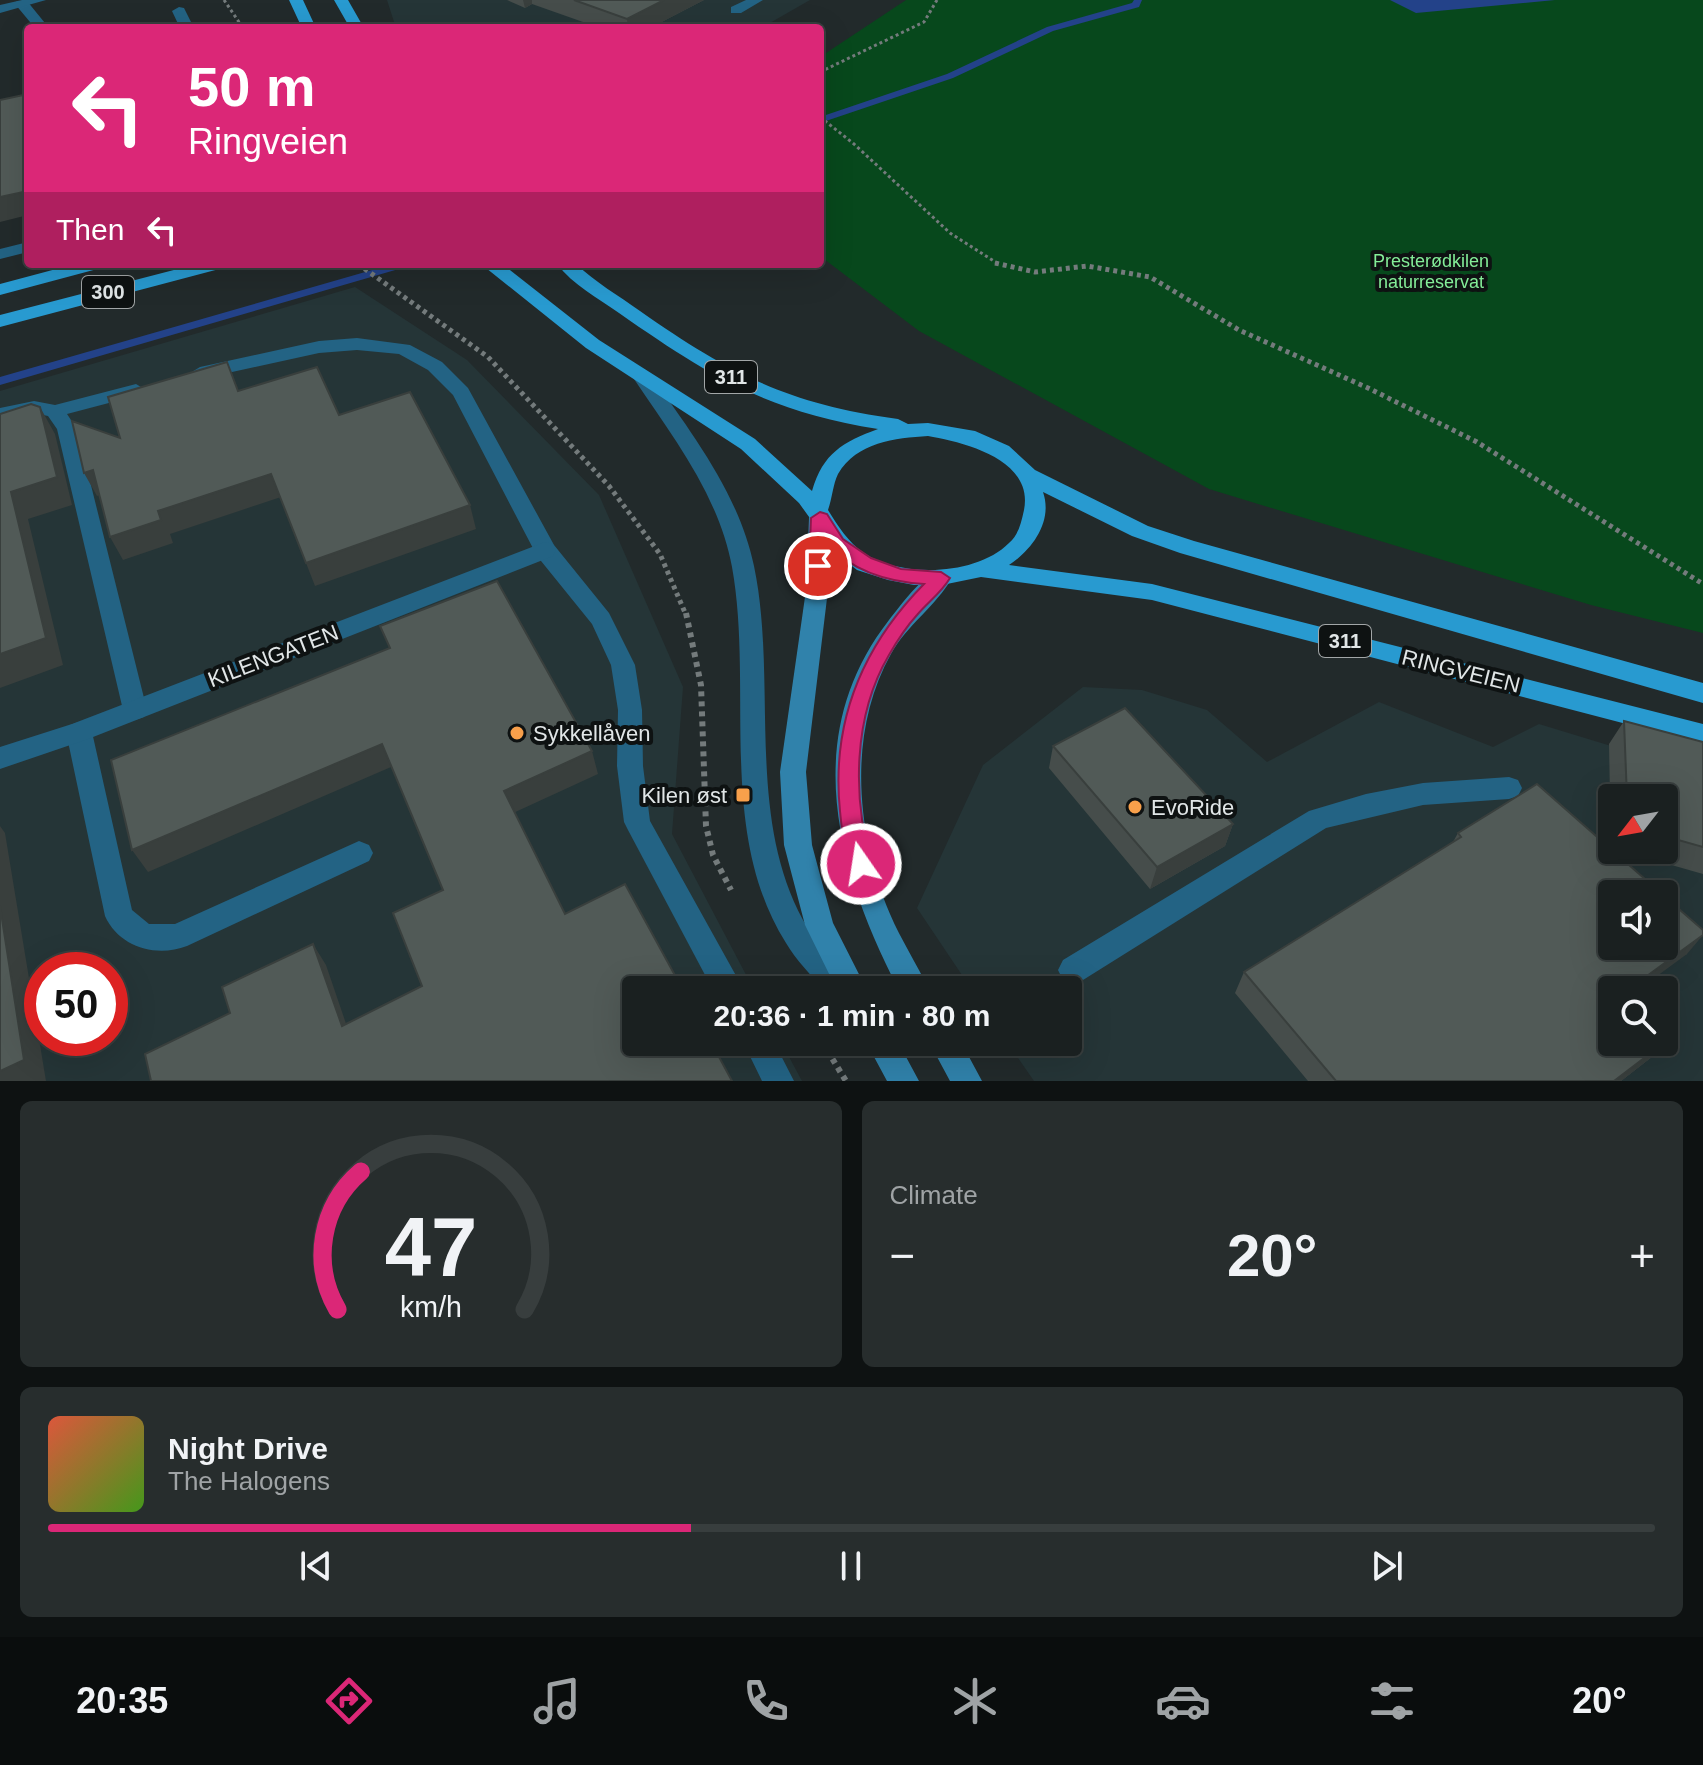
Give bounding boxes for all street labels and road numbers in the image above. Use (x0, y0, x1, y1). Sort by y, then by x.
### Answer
road number: 300 (82, 276, 134, 308)
road number: 311 (705, 361, 757, 393)
street label: KILENGATEN (204, 620, 342, 692)
road number: 311 (1319, 625, 1371, 657)
street label: RINGVEIEN (1399, 644, 1523, 698)

